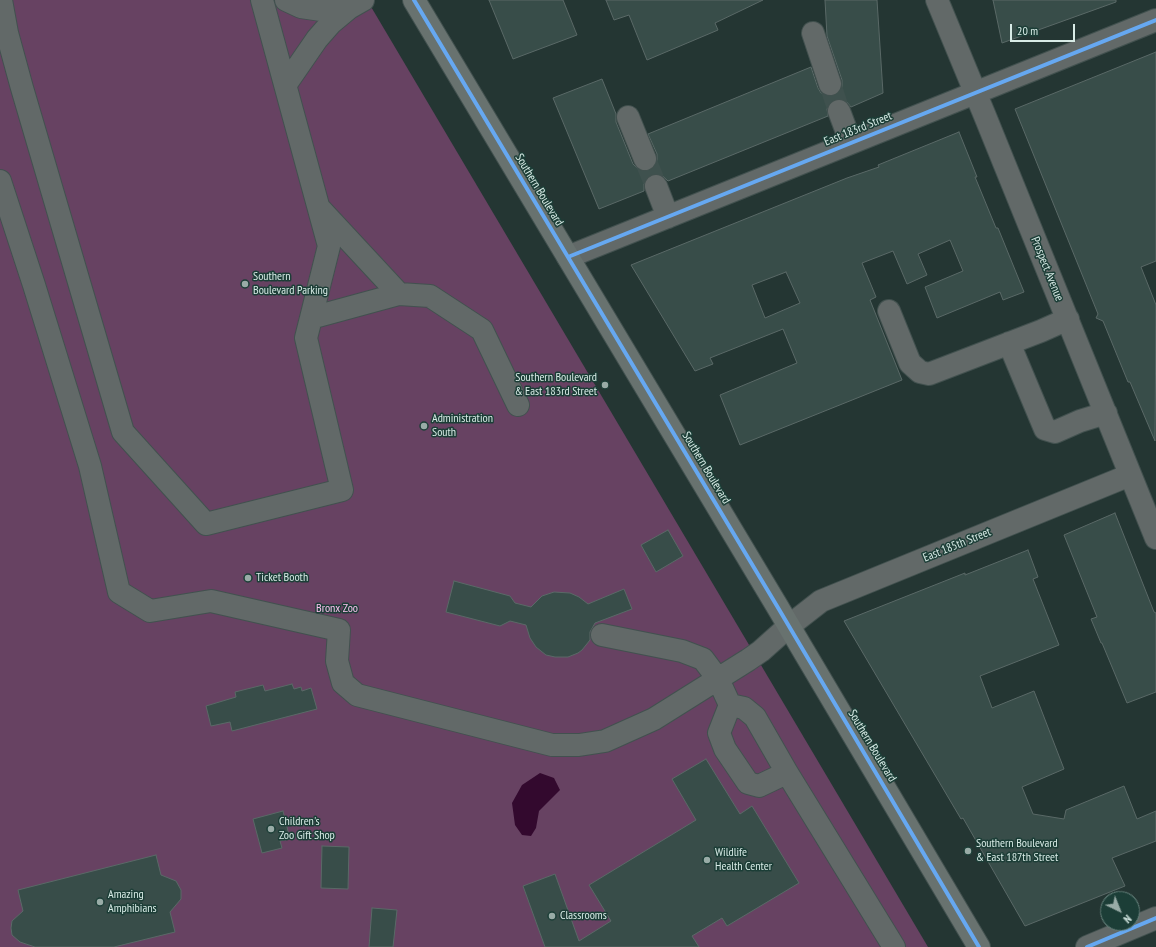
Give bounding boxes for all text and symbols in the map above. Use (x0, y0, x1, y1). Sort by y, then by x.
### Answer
scale bar (1012, 16, 1077, 42)
text: 20 m (1017, 23, 1038, 38)
street label: East 183rd Street (822, 109, 894, 149)
street label: Southern Boulevard (512, 151, 566, 229)
street label: Prospect Avenue (1028, 235, 1066, 303)
place label: Southern Boulevard Parking (253, 270, 328, 298)
marker: Southern Boulevard Parking (240, 279, 250, 289)
place label: Southern Boulevard & East 183rd Street (515, 371, 597, 399)
marker: Southern Boulevard & East 183rd Street (600, 380, 610, 390)
place label: Administration South (432, 412, 493, 440)
marker: Administration South (419, 421, 429, 431)
street label: Southern Boulevard (679, 429, 733, 507)
street label: East 185th Street (921, 525, 993, 565)
place label: Ticket Booth (256, 571, 308, 585)
marker: Ticket Booth (243, 573, 253, 583)
park label: Bronx Zoo (316, 602, 358, 616)
street label: Southern Boulevard (845, 707, 899, 785)
place label: Children's Zoo Gift Shop (279, 815, 335, 843)
marker: Children's Zoo Gift Shop (266, 824, 276, 834)
place label: Southern Boulevard & East 187th Street (976, 837, 1058, 865)
place label: Wildlife Health Center (715, 846, 772, 874)
marker: Southern Boulevard & East 187th Street (963, 846, 973, 856)
marker: Wildlife Health Center (702, 855, 712, 865)
place label: Amazing Amphibians (108, 888, 157, 916)
north arrow (1100, 891, 1140, 931)
marker: Amazing Amphibians (95, 897, 105, 907)
place label: Classrooms (560, 909, 607, 923)
marker: Classrooms (547, 911, 557, 921)
text: N (1121, 912, 1134, 926)

